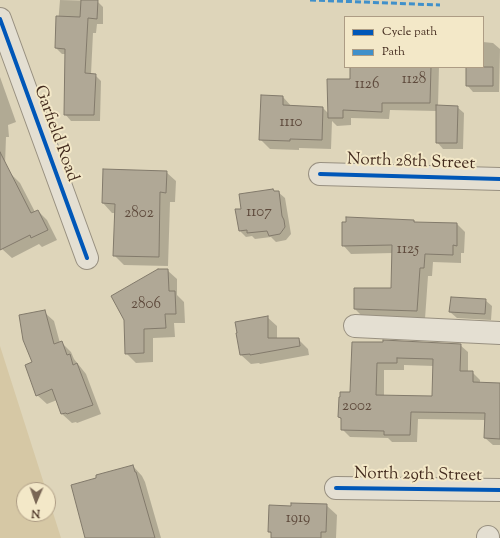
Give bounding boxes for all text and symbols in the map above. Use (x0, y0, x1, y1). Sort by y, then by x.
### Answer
legend (344, 16, 484, 68)
text: Cycle path (382, 23, 437, 41)
text: Path (382, 43, 405, 61)
house number: 1128 (402, 71, 426, 89)
house number: 1126 (355, 76, 379, 94)
street label: Garfield Road (28, 83, 82, 185)
house number: 1110 (279, 114, 303, 132)
street label: North 28th Street (347, 151, 475, 175)
house number: 1107 (246, 204, 272, 222)
house number: 2802 (124, 205, 154, 223)
house number: 1125 (397, 241, 419, 259)
house number: 2806 (131, 296, 161, 314)
house number: 2002 (342, 398, 372, 416)
street label: North 29th Street (354, 465, 482, 487)
north arrow (16, 482, 56, 522)
text: N (31, 505, 40, 521)
house number: 1919 (286, 510, 310, 528)

